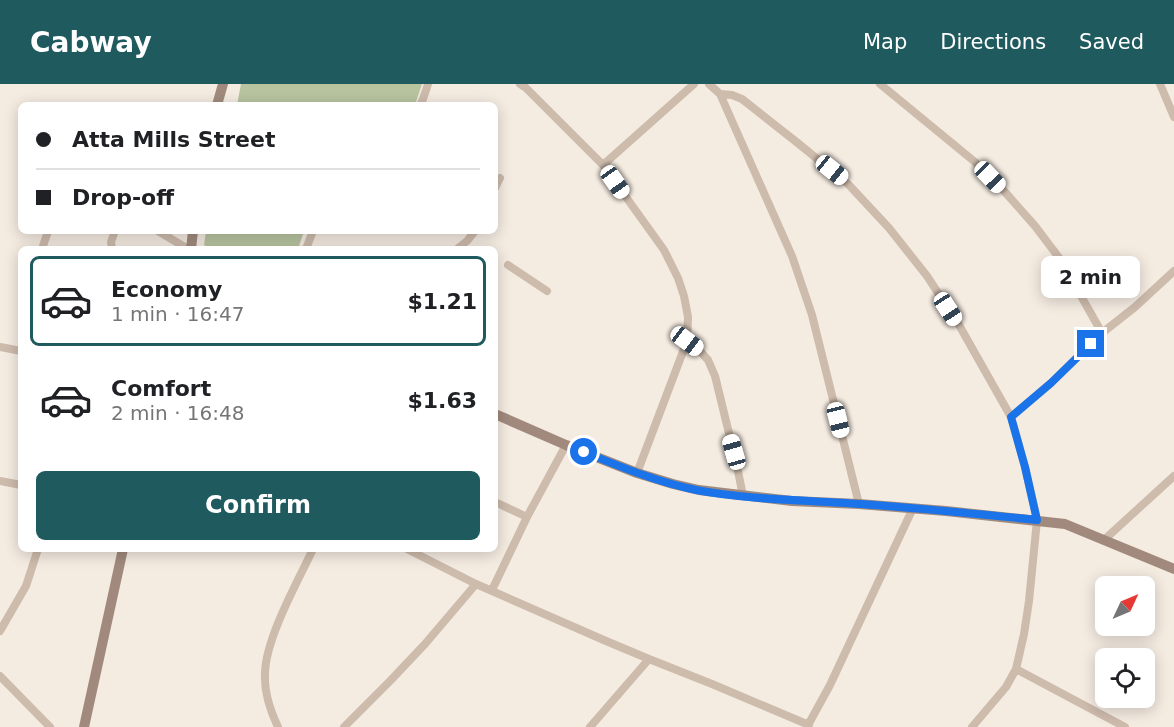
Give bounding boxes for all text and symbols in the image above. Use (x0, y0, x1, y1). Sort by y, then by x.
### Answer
text: Cabway (30, 26, 152, 59)
text: Map (863, 30, 907, 54)
text: Directions (940, 30, 1046, 54)
text: Saved (1079, 30, 1144, 54)
text: Atta Mills Street (72, 127, 275, 152)
car (812, 152, 852, 188)
car (971, 158, 1009, 196)
car (597, 162, 633, 202)
text: Drop-off (72, 185, 174, 210)
callout: 2 min (1042, 257, 1140, 299)
text: 2 min (1059, 265, 1122, 289)
icon: car (39, 274, 93, 328)
text: Economy (111, 277, 222, 302)
text: $1.21 (407, 289, 477, 314)
car (931, 289, 965, 329)
text: 1 min · 16:47 (111, 302, 245, 326)
car (667, 323, 707, 359)
route end (1077, 330, 1104, 357)
icon: car (39, 373, 93, 427)
text: Comfort (111, 376, 211, 401)
text: $1.63 (407, 388, 477, 413)
car (825, 400, 851, 440)
text: 2 min · 16:48 (111, 401, 245, 425)
car (720, 432, 748, 472)
route start (570, 438, 597, 465)
button: Confirm (36, 471, 480, 540)
north arrow (1095, 576, 1155, 636)
map controls (1095, 576, 1155, 708)
button: locate (1095, 648, 1155, 708)

